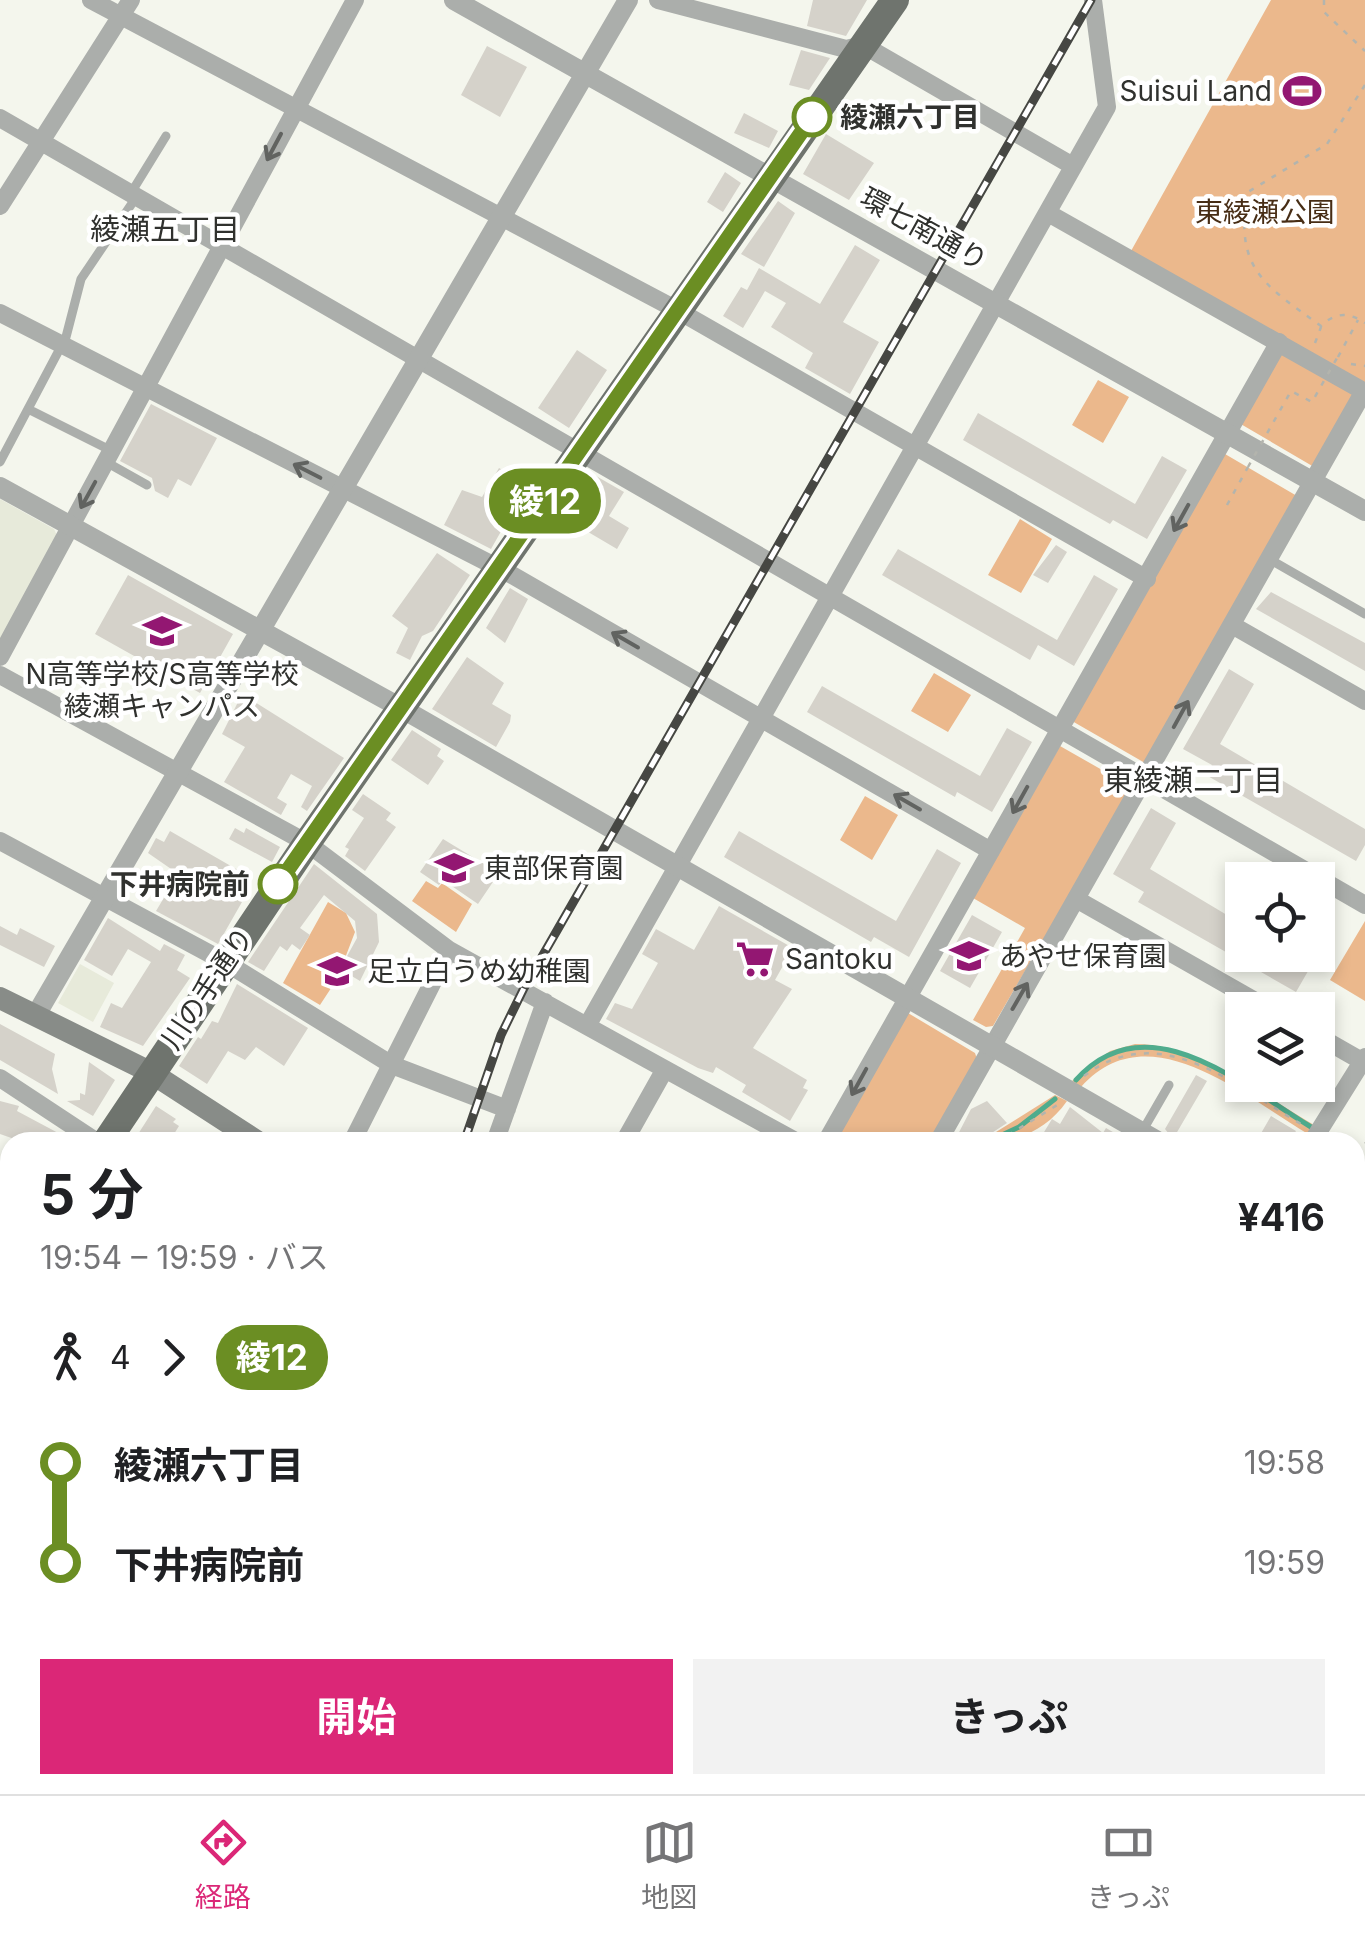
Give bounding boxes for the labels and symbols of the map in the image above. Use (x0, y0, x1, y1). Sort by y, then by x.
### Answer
sports icon: Suisui Land (1281, 70, 1323, 112)
place label: Suisui Land (1119, 74, 1272, 108)
marker: 綾瀬六丁目 (793, 98, 831, 136)
place label: 綾瀬六丁目 (840, 100, 980, 134)
one-way arrow (264, 132, 283, 161)
street label: 環七南通り (855, 180, 993, 278)
park label: 東綾瀬公園 (1195, 195, 1335, 229)
district label: 綾瀬五丁目 (90, 211, 240, 247)
one-way arrow (293, 461, 323, 480)
line badge: 綾12 (488, 468, 602, 534)
one-way arrow (77, 480, 97, 509)
one-way arrow (1170, 502, 1190, 532)
school or university icon: N高等学校/S高等学校 綾瀬キャンパス (141, 610, 183, 652)
one-way arrow (611, 630, 640, 650)
place label: N高等学校/S高等学校 綾瀬キャンパス (25, 657, 299, 723)
one-way arrow (1172, 700, 1192, 730)
district label: 東綾瀬二丁目 (1103, 762, 1283, 798)
one-way arrow (1010, 785, 1030, 814)
one-way arrow (893, 792, 922, 812)
school or university icon: 東部保育園 (433, 847, 475, 889)
place label: 東部保育園 (484, 851, 624, 885)
marker: 下井病院前 (259, 865, 297, 903)
place label: 下井病院前 (110, 867, 250, 901)
street label: 川の手通り (154, 920, 260, 1056)
school or university icon: あやせ保育園 (948, 935, 990, 977)
supermarket icon: Santoku (734, 938, 776, 980)
place label: あやせ保育園 (999, 939, 1167, 973)
place label: Santoku (785, 942, 893, 976)
school or university icon: 足立白うめ幼稚園 (316, 950, 358, 992)
place label: 足立白うめ幼稚園 (367, 954, 591, 988)
one-way arrow (1010, 983, 1030, 1011)
one-way arrow (848, 1067, 868, 1096)

